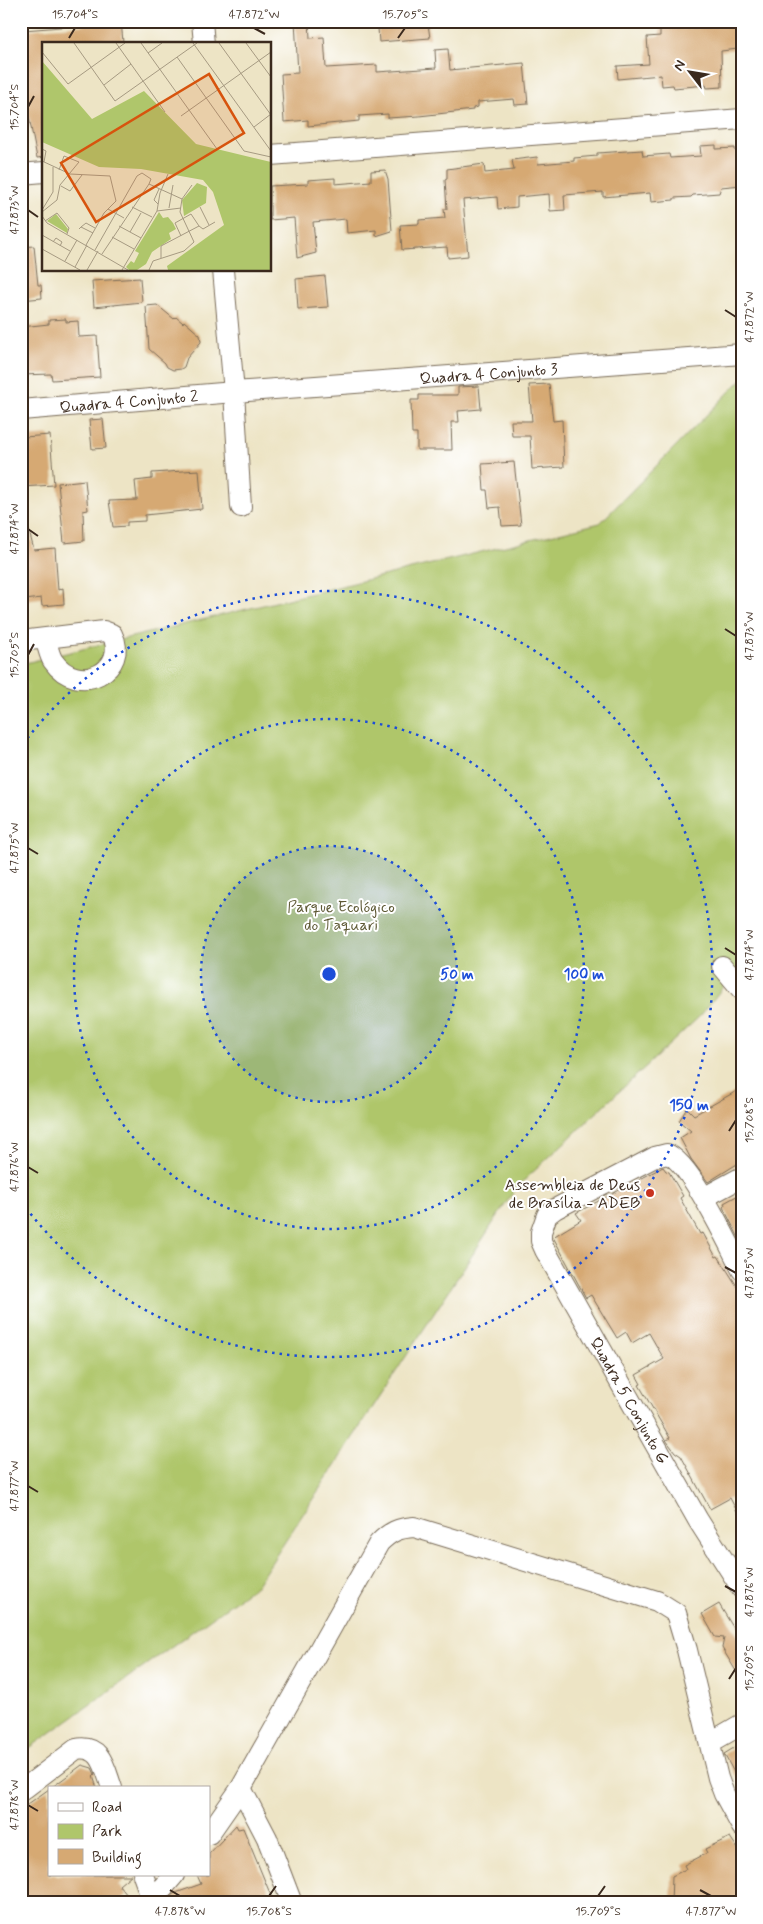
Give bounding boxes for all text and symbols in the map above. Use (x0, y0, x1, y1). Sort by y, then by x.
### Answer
text: 15.704°S (52, 7, 99, 23)
text: 47.872°W (229, 7, 279, 23)
text: 15.705°S (382, 7, 428, 23)
inset map (42, 42, 271, 271)
north arrow (666, 48, 716, 98)
text: N (670, 57, 690, 74)
text: 15.704°S (7, 83, 23, 130)
text: 47.873°W (7, 186, 23, 234)
text: 47.872°W (742, 292, 758, 342)
street label: Quadra 4 Conjunto 3 (419, 359, 558, 390)
street label: Quadra 4 Conjunto 2 (59, 386, 199, 419)
text: 47.874°W (7, 504, 23, 554)
text: 47.873°W (742, 612, 758, 660)
text: 15.705°S (7, 632, 23, 678)
text: 47.875°W (7, 823, 23, 873)
park label: Parque Ecológico do Taquari (287, 897, 395, 936)
text: 47.874°W (742, 930, 758, 980)
centre of rings (320, 965, 338, 983)
text: 50 m (440, 965, 474, 985)
text: 100 m (564, 965, 604, 985)
text: 150 m (669, 1096, 709, 1116)
text: 15.708°S (742, 1097, 758, 1143)
text: 47.876°W (7, 1142, 23, 1192)
place label: Assembleia de Deus de Brasília - ADEB (505, 1175, 640, 1214)
marker: Assembleia de Deus de Brasília - ADEB (644, 1187, 656, 1199)
text: 47.875°W (742, 1248, 758, 1298)
street label: Quadra 5 Conjunto G (584, 1334, 673, 1468)
text: 47.877°W (7, 1461, 23, 1511)
text: 47.876°W (742, 1567, 758, 1617)
text: 15.709°S (742, 1645, 758, 1691)
text: 47.878°W (7, 1780, 23, 1830)
legend (48, 1786, 210, 1876)
text: Road (92, 1798, 122, 1818)
text: Park (92, 1822, 122, 1842)
text: Building (92, 1848, 142, 1869)
text: 47.878°W (155, 1904, 205, 1920)
text: 15.708°S (246, 1904, 292, 1920)
text: 15.709°S (575, 1904, 621, 1920)
text: 47.877°W (686, 1904, 736, 1920)

